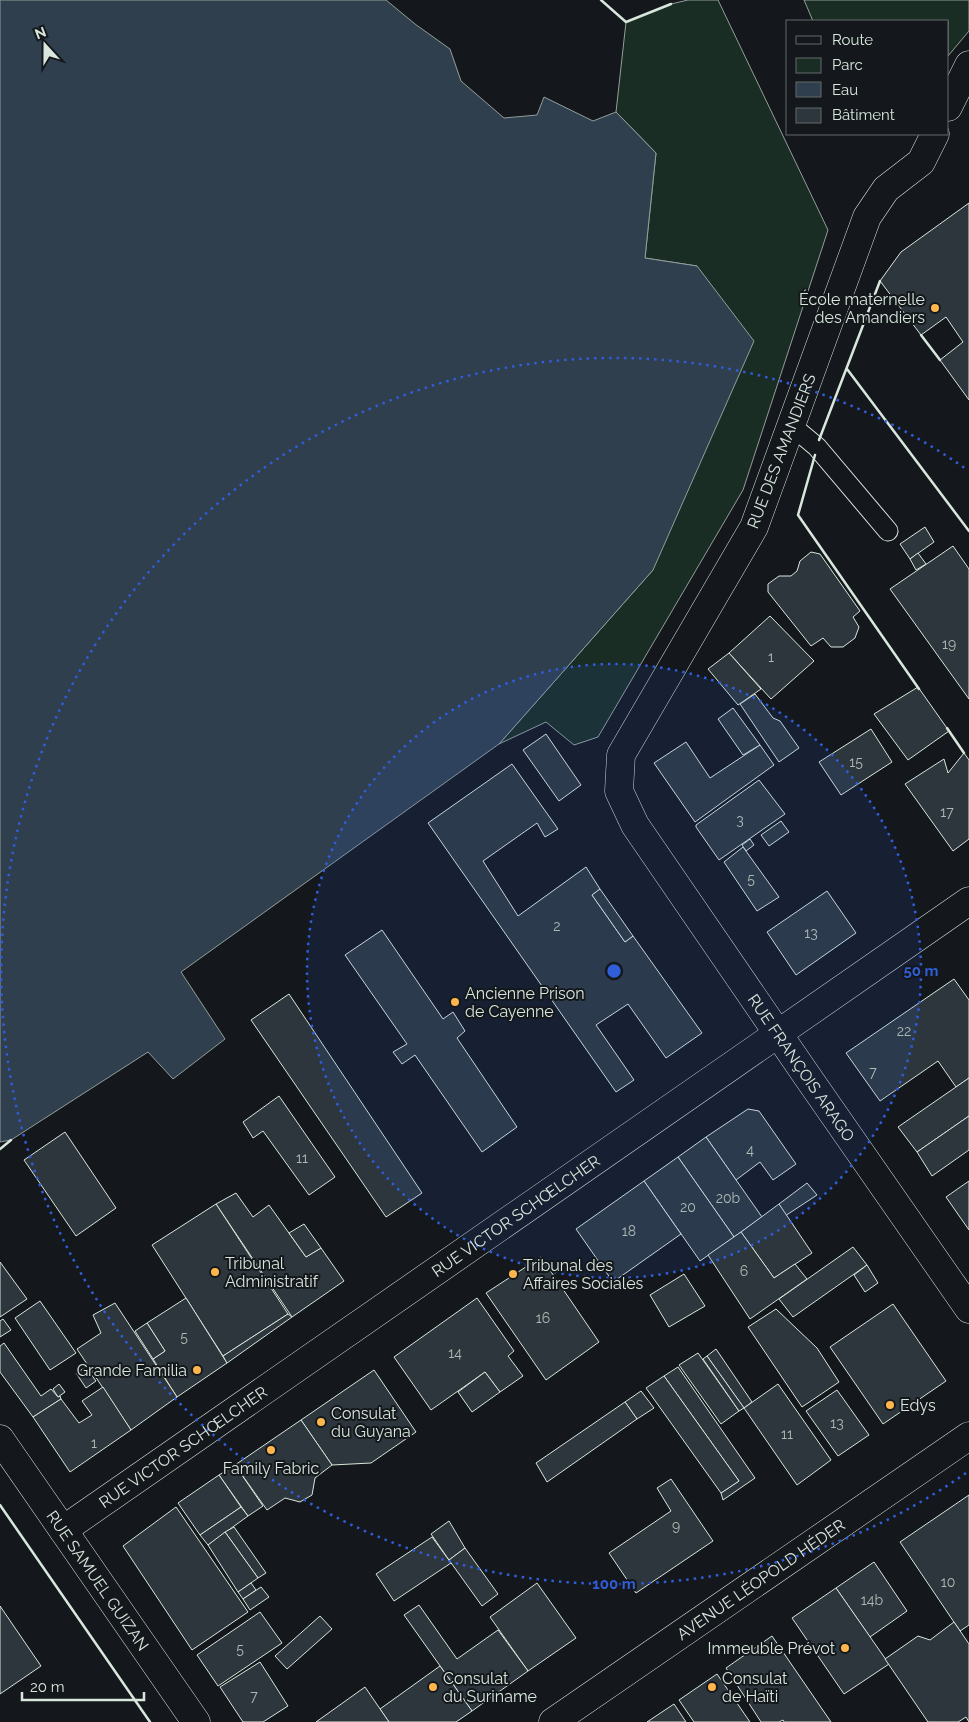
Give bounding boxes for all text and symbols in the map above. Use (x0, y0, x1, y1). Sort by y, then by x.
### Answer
north arrow (20, 20, 70, 70)
legend (786, 20, 949, 135)
text: N (32, 23, 48, 42)
text: Route (832, 31, 873, 49)
text: Parc (832, 56, 863, 74)
text: Eau (832, 81, 858, 99)
text: Bâtiment (832, 106, 895, 124)
place label: École maternelle des Amandiers (799, 289, 925, 327)
marker: École maternelle des Amandiers (929, 302, 941, 314)
street label: RUE DES AMANDIERS (743, 371, 820, 531)
house number: 19 (942, 636, 956, 652)
house number: 1 (768, 649, 774, 665)
house number: 15 (849, 754, 863, 770)
house number: 17 (940, 804, 954, 820)
house number: 3 (736, 812, 744, 828)
house number: 5 (747, 871, 755, 887)
house number: 2 (553, 918, 561, 934)
house number: 13 (804, 925, 818, 941)
centre of rings (605, 962, 623, 980)
text: 50 m (903, 962, 939, 980)
place label: Ancienne Prison de Cayenne (465, 984, 585, 1021)
street label: RUE FRANÇOIS ARAGO (744, 990, 858, 1145)
marker: Ancienne Prison de Cayenne (449, 996, 461, 1008)
house number: 22 (897, 1023, 911, 1039)
house number: 7 (869, 1064, 877, 1080)
house number: 4 (746, 1142, 754, 1158)
house number: 11 (296, 1150, 308, 1166)
street label: RUE VICTOR SCHŒLCHER (428, 1151, 604, 1281)
house number: 20b (716, 1190, 741, 1206)
house number: 20 (680, 1199, 696, 1215)
house number: 18 (622, 1223, 636, 1239)
place label: Tribunal Administratif (225, 1254, 319, 1291)
place label: Tribunal des Affaires Sociales (523, 1256, 644, 1293)
house number: 6 (740, 1263, 748, 1279)
marker: Tribunal Administratif (209, 1266, 221, 1278)
marker: Tribunal des Affaires Sociales (507, 1268, 519, 1280)
house number: 16 (536, 1310, 550, 1326)
house number: 5 (180, 1329, 188, 1345)
house number: 14 (448, 1345, 462, 1361)
place label: Grande Familia (77, 1361, 187, 1380)
marker: Grande Familia (191, 1364, 203, 1376)
street label: RUE VICTOR SCHŒLCHER (95, 1382, 271, 1512)
place label: Edys (900, 1396, 936, 1415)
marker: Edys (884, 1399, 896, 1411)
place label: Consulat du Guyana (331, 1404, 411, 1441)
house number: 13 (830, 1415, 844, 1431)
marker: Consulat du Guyana (315, 1416, 327, 1428)
house number: 11 (781, 1426, 793, 1442)
house number: 1 (91, 1435, 97, 1451)
marker: Family Fabric (265, 1444, 277, 1456)
place label: Family Fabric (223, 1459, 319, 1478)
street label: RUE SAMUEL GUIZAN (42, 1507, 153, 1654)
street label: AVENUE LÉOPOLD HÉDER (673, 1515, 849, 1644)
house number: 9 (672, 1518, 680, 1534)
house number: 10 (941, 1574, 955, 1590)
text: 100 m (592, 1575, 636, 1593)
house number: 14b (861, 1592, 883, 1608)
place label: Immeuble Prévot (708, 1639, 836, 1658)
house number: 5 (236, 1641, 244, 1657)
marker: Immeuble Prévot (839, 1642, 851, 1654)
place label: Consulat du Suriname (443, 1669, 537, 1706)
place label: Consulat de Haïti (722, 1669, 788, 1706)
scale bar (22, 1670, 145, 1702)
text: 20 m (30, 1678, 65, 1696)
marker: Consulat du Suriname (427, 1681, 439, 1693)
marker: Consulat de Haïti (706, 1681, 718, 1693)
house number: 7 (250, 1688, 258, 1704)

